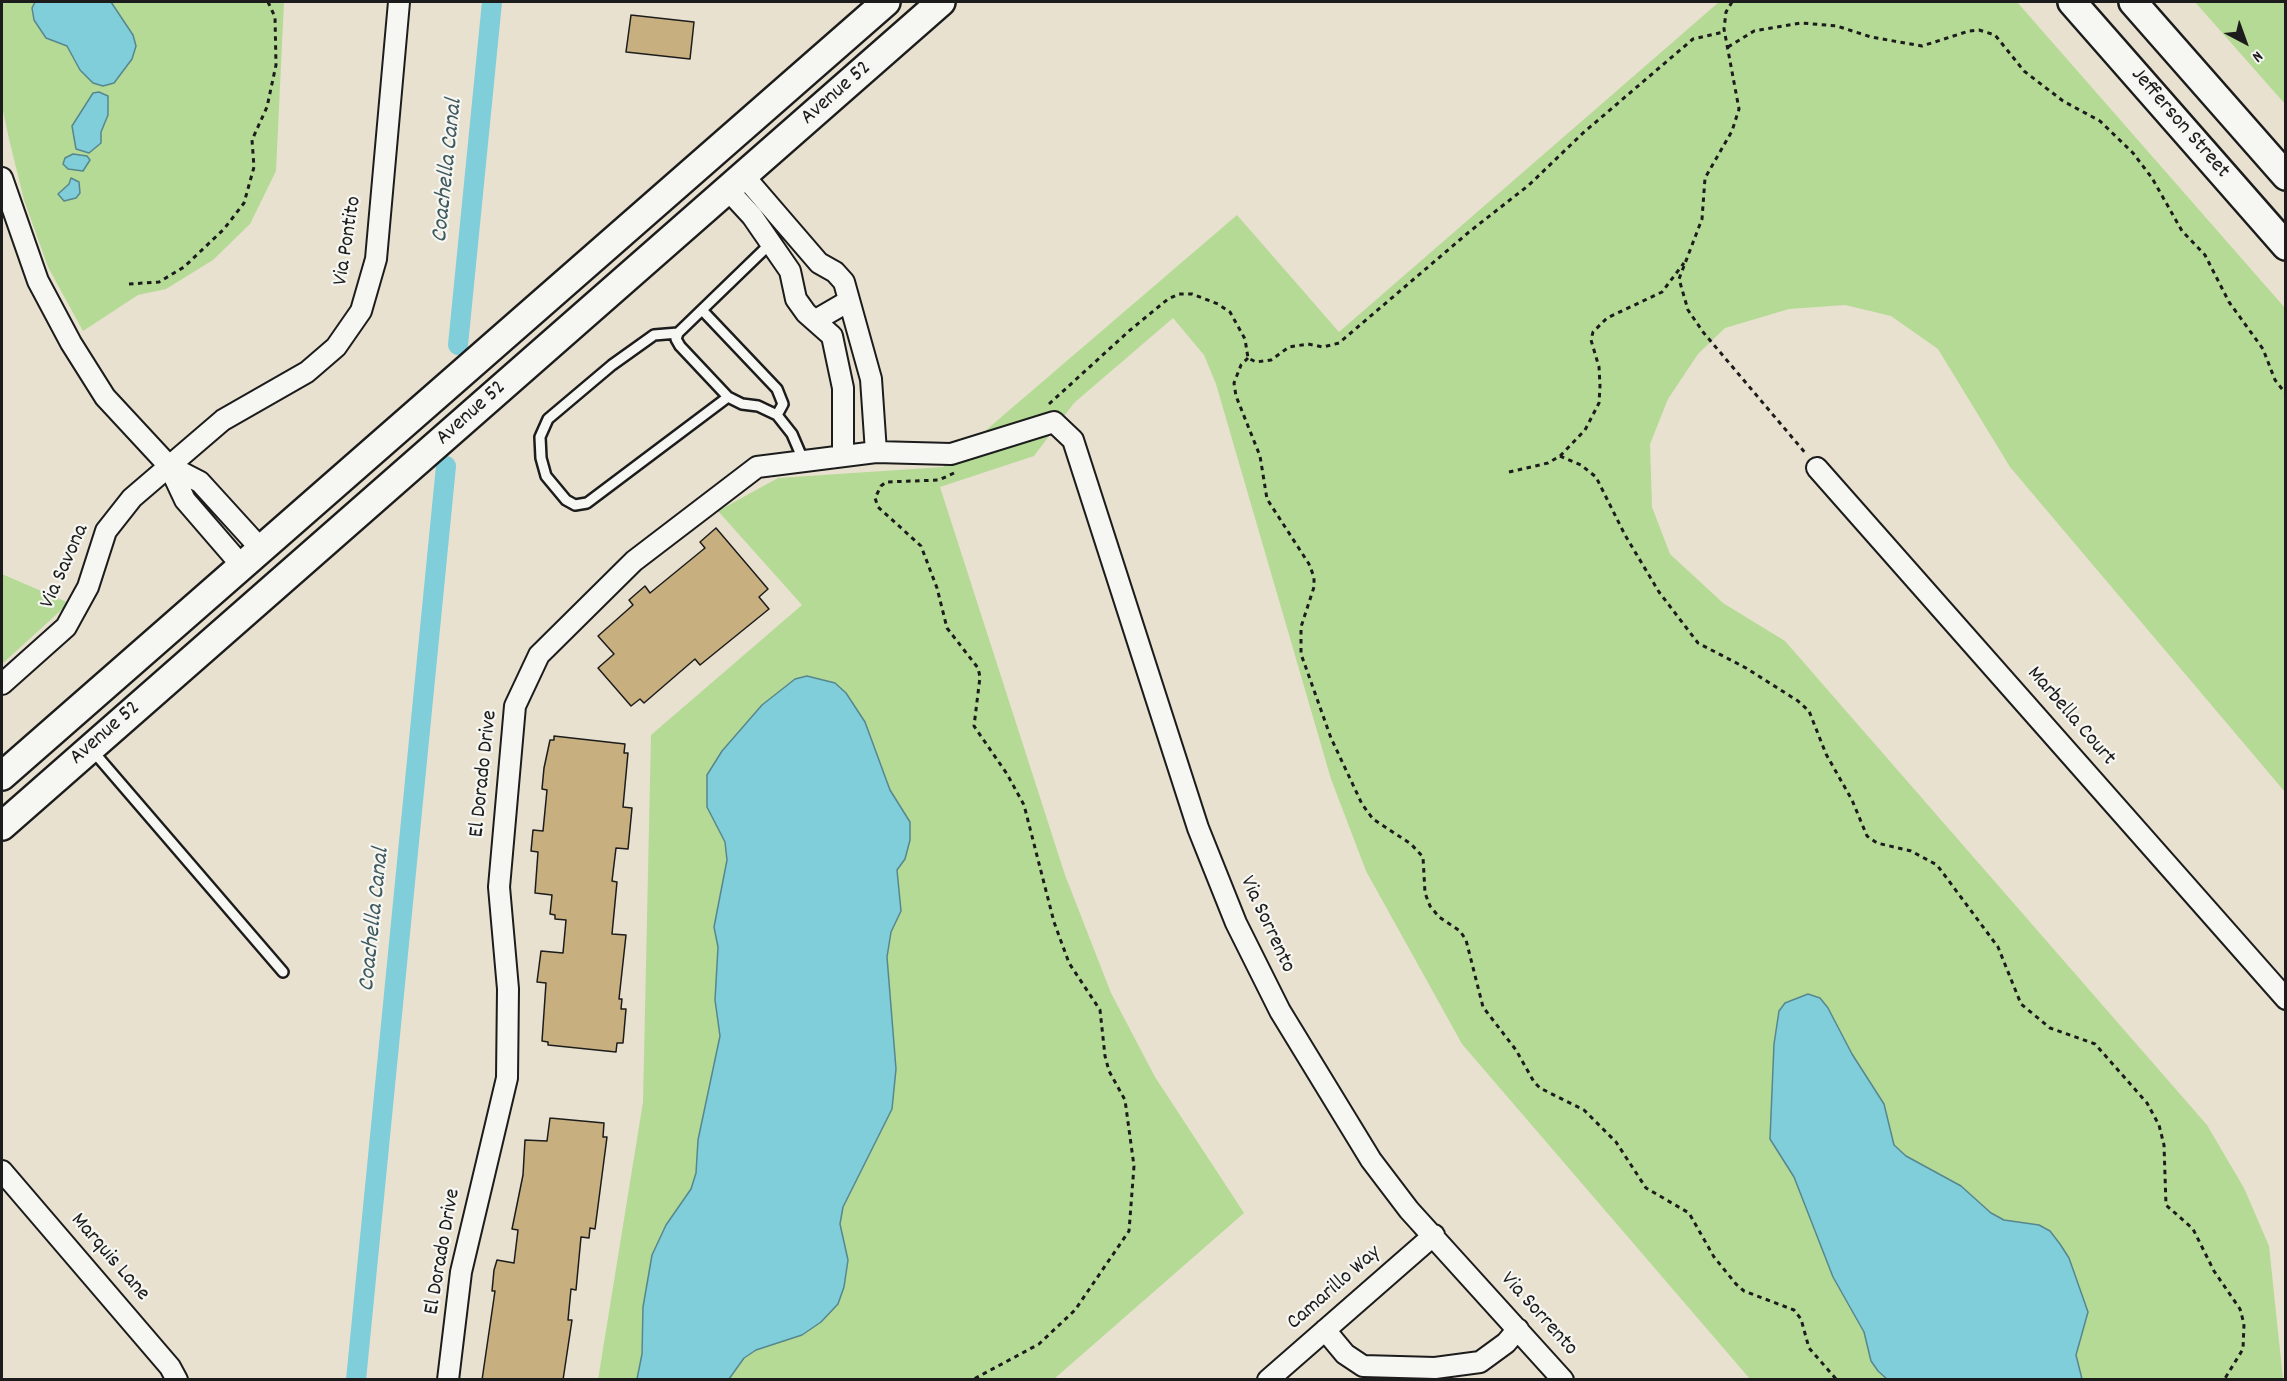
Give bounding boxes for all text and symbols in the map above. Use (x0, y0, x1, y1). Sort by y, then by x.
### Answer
north arrow (2215, 12, 2275, 72)
text: N (2247, 45, 2268, 67)
street label: Avenue 52 (796, 56, 878, 132)
street label: Jefferson Street (2124, 63, 2234, 185)
water label: Coachella Canal (427, 98, 471, 244)
street label: Via Pontito (329, 195, 369, 287)
street label: Avenue 52 (432, 376, 512, 452)
street label: Via Savona (36, 521, 96, 613)
street label: Marbella Court (2020, 662, 2120, 772)
street label: Avenue 52 (65, 696, 147, 772)
street label: El Dorado Drive (465, 709, 505, 839)
water label: Coachella Canal (354, 847, 398, 993)
street label: Via Sorrento (1232, 873, 1300, 977)
street label: El Dorado Drive (420, 1187, 468, 1317)
street label: Marquis Lane (64, 1209, 154, 1307)
street label: Camarillo Way (1283, 1241, 1387, 1337)
street label: Via Sorrento (1494, 1268, 1582, 1362)

